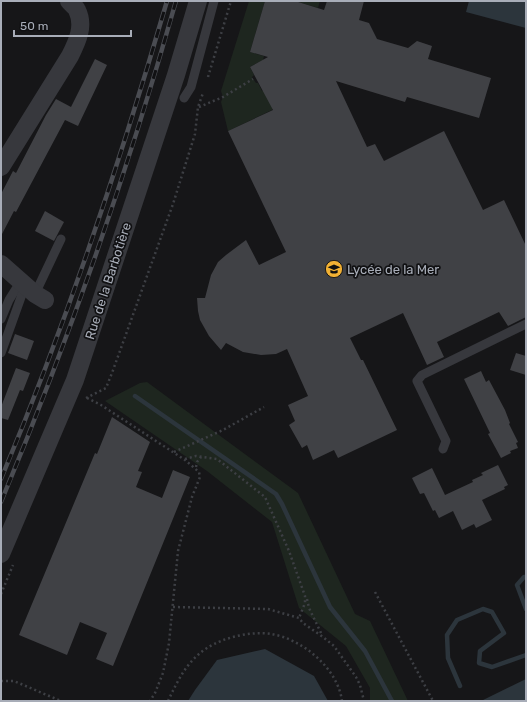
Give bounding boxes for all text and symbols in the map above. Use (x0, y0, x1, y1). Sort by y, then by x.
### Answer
scale bar (14, 12, 131, 38)
text: 50 m (20, 19, 48, 33)
street label: Rue de la Barbotière (82, 221, 134, 341)
school or university icon: Lycée de la Mer (324, 259, 344, 279)
place label: Lycée de la Mer (347, 262, 439, 277)

